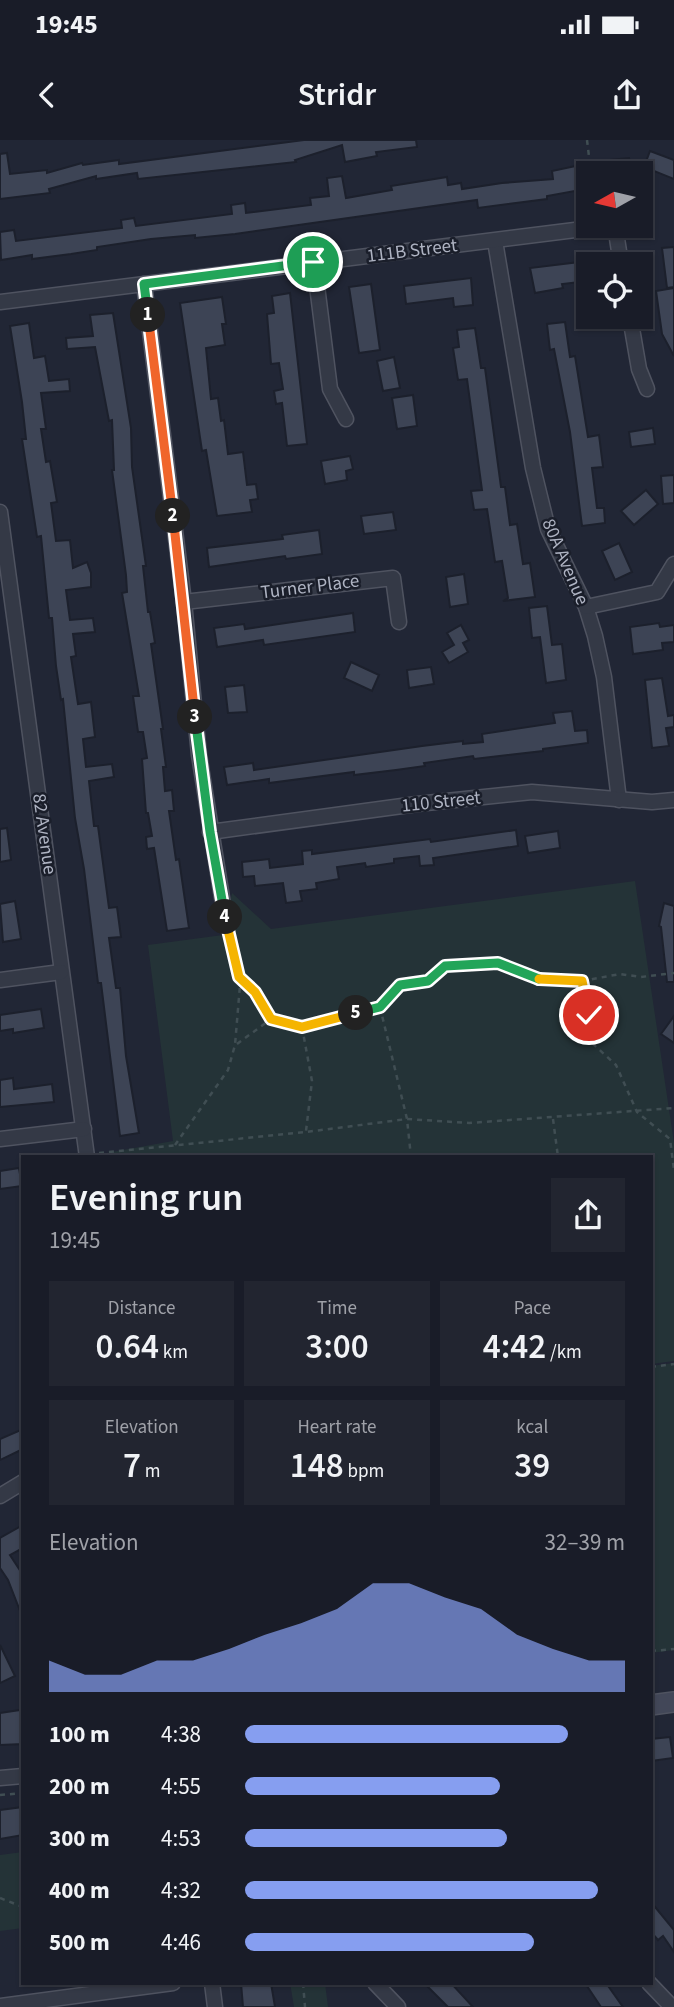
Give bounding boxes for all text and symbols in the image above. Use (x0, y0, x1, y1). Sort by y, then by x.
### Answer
text: 19:45 (35, 6, 98, 43)
text: Stridr (298, 72, 376, 118)
icon: back (28, 76, 66, 114)
icon: share (608, 76, 646, 114)
north arrow (576, 161, 653, 238)
map controls (576, 161, 653, 329)
pin (283, 232, 343, 292)
street label: 111B Street (365, 232, 459, 270)
icon: arrive (294, 243, 332, 281)
button: locate (576, 252, 653, 329)
pin: 1 (130, 298, 166, 332)
text: 1 (142, 301, 153, 328)
pin: 2 (156, 498, 190, 534)
text: 2 (167, 502, 178, 529)
street label: 80A Avenue (535, 515, 595, 609)
street label: Turner Place (259, 568, 361, 606)
pin: 3 (178, 700, 212, 734)
text: 3 (189, 703, 200, 730)
street label: 110 Street (400, 784, 483, 820)
street label: 82 Avenue (25, 792, 63, 876)
pin: 4 (208, 900, 243, 934)
text: 4 (219, 903, 230, 930)
pin (559, 985, 619, 1045)
pin: 5 (338, 996, 374, 1030)
icon: check (570, 996, 608, 1034)
text: 5 (350, 999, 361, 1026)
text: Evening run (49, 1171, 243, 1225)
button: share (551, 1178, 625, 1252)
text: 19:45 (49, 1224, 100, 1257)
text: Distance (108, 1295, 175, 1322)
text: Time (317, 1295, 357, 1322)
text: Pace (514, 1295, 551, 1322)
text: 0.64 (95, 1322, 159, 1372)
text: 3:00 (305, 1322, 369, 1372)
text: 4:42 (483, 1322, 546, 1372)
text: km (159, 1339, 188, 1366)
text: /km (546, 1339, 582, 1366)
text: Elevation (105, 1414, 179, 1441)
text: Heart rate (297, 1414, 376, 1441)
text: kcal (516, 1414, 548, 1441)
text: 7 (123, 1441, 141, 1491)
text: 148 (290, 1441, 344, 1491)
text: 39 (514, 1441, 550, 1491)
text: m (141, 1458, 160, 1485)
text: bpm (344, 1458, 384, 1485)
text: Elevation (49, 1526, 139, 1559)
text: 32–39 m (545, 1526, 625, 1559)
text: 100 m (49, 1718, 110, 1751)
text: 4:38 (161, 1718, 201, 1751)
text: 200 m (49, 1770, 110, 1803)
text: 4:55 (161, 1770, 201, 1803)
text: 300 m (49, 1822, 110, 1855)
text: 4:53 (161, 1822, 201, 1855)
text: 400 m (49, 1874, 110, 1907)
text: 4:32 (161, 1874, 201, 1907)
text: 500 m (49, 1926, 110, 1959)
text: 4:46 (161, 1926, 201, 1959)

